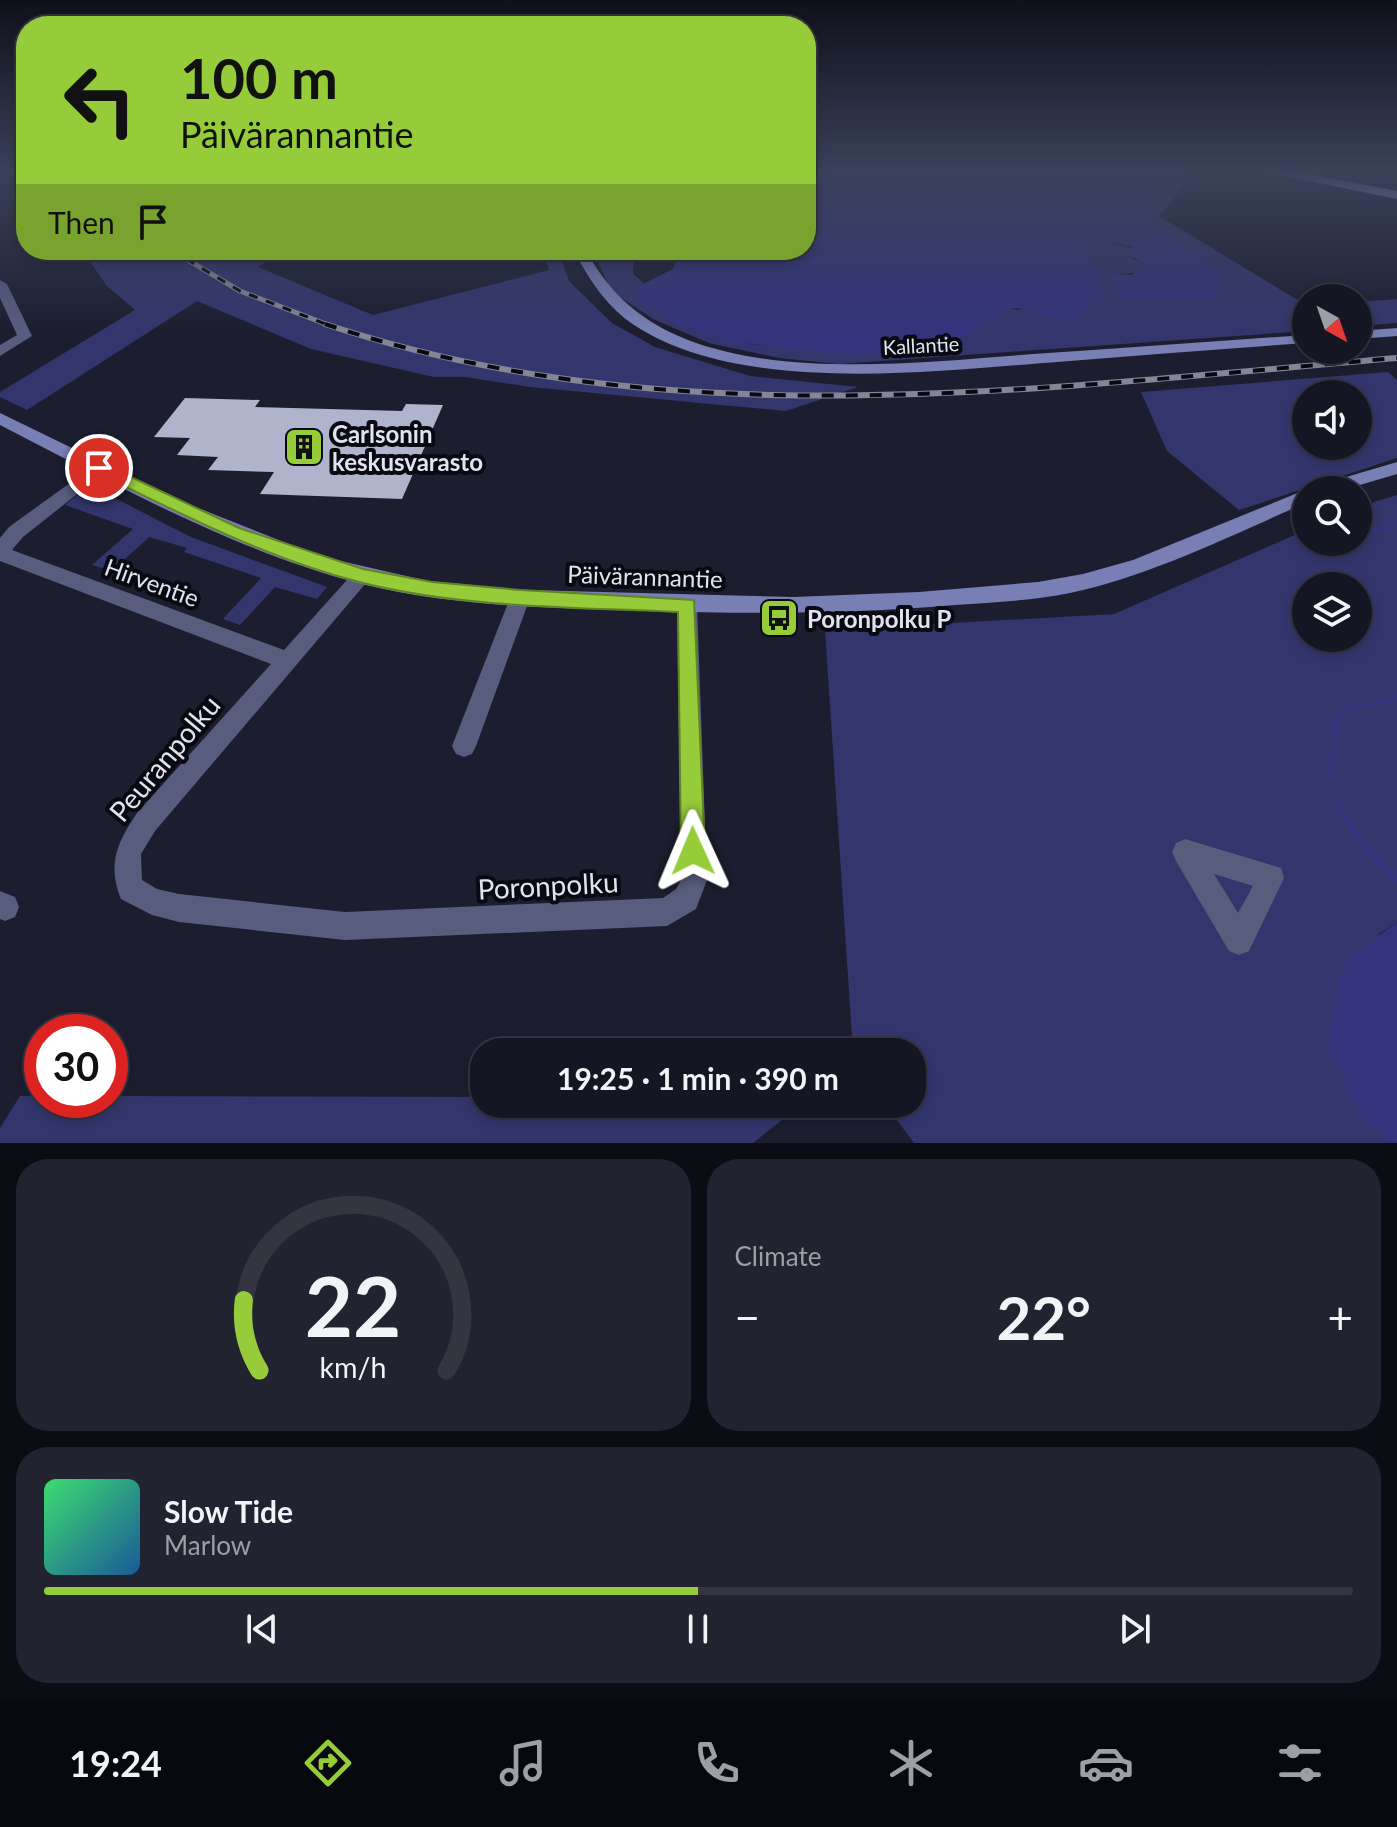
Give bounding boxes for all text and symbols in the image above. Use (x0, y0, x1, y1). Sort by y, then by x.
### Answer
text: 100 m (180, 44, 338, 111)
icon: left (48, 48, 152, 152)
text: Päivärannantie (180, 112, 413, 156)
icon: arrive (131, 200, 175, 244)
text: Then (48, 204, 115, 240)
north arrow (1292, 284, 1372, 364)
map controls (1292, 284, 1372, 652)
street label: Kallantie (882, 331, 960, 359)
button: sound (1292, 380, 1372, 460)
place label: Carlsonin keskusvarasto (332, 419, 483, 476)
building icon: Carlsonin keskusvarasto (283, 426, 325, 468)
pin (65, 434, 133, 502)
icon: arrive (77, 446, 121, 490)
button: search (1292, 476, 1372, 556)
street label: Hirventie (101, 552, 203, 612)
street label: Päivärannantie (567, 559, 723, 593)
button: layers (1292, 572, 1372, 652)
bus stop icon: Poronpolku P (758, 597, 800, 639)
place label: Poronpolku P (807, 604, 952, 633)
street label: Peuranpolku (101, 688, 227, 828)
position arrow (651, 809, 735, 893)
street label: Poronpolku (477, 864, 619, 906)
speed limit sign: 30 (24, 1014, 128, 1118)
text: 19:25 · 1 min · 390 m (557, 1060, 839, 1096)
text: Climate (735, 1240, 821, 1272)
text: 22 (305, 1255, 402, 1355)
text: 22° (996, 1281, 1091, 1353)
text: − (735, 1291, 760, 1343)
text: + (1327, 1291, 1353, 1343)
text: km/h (320, 1350, 387, 1384)
text: Slow Tide (164, 1493, 293, 1529)
text: Marlow (164, 1529, 251, 1561)
icon: previous (240, 1607, 284, 1651)
icon: pause (676, 1607, 720, 1651)
icon: next (1113, 1607, 1157, 1651)
icon: directions (300, 1735, 356, 1791)
icon: music (495, 1735, 551, 1791)
icon: phone (689, 1735, 745, 1791)
icon: climate (883, 1735, 939, 1791)
icon: car (1078, 1735, 1134, 1791)
icon: filters (1272, 1735, 1328, 1791)
text: 19:24 (69, 1741, 162, 1785)

